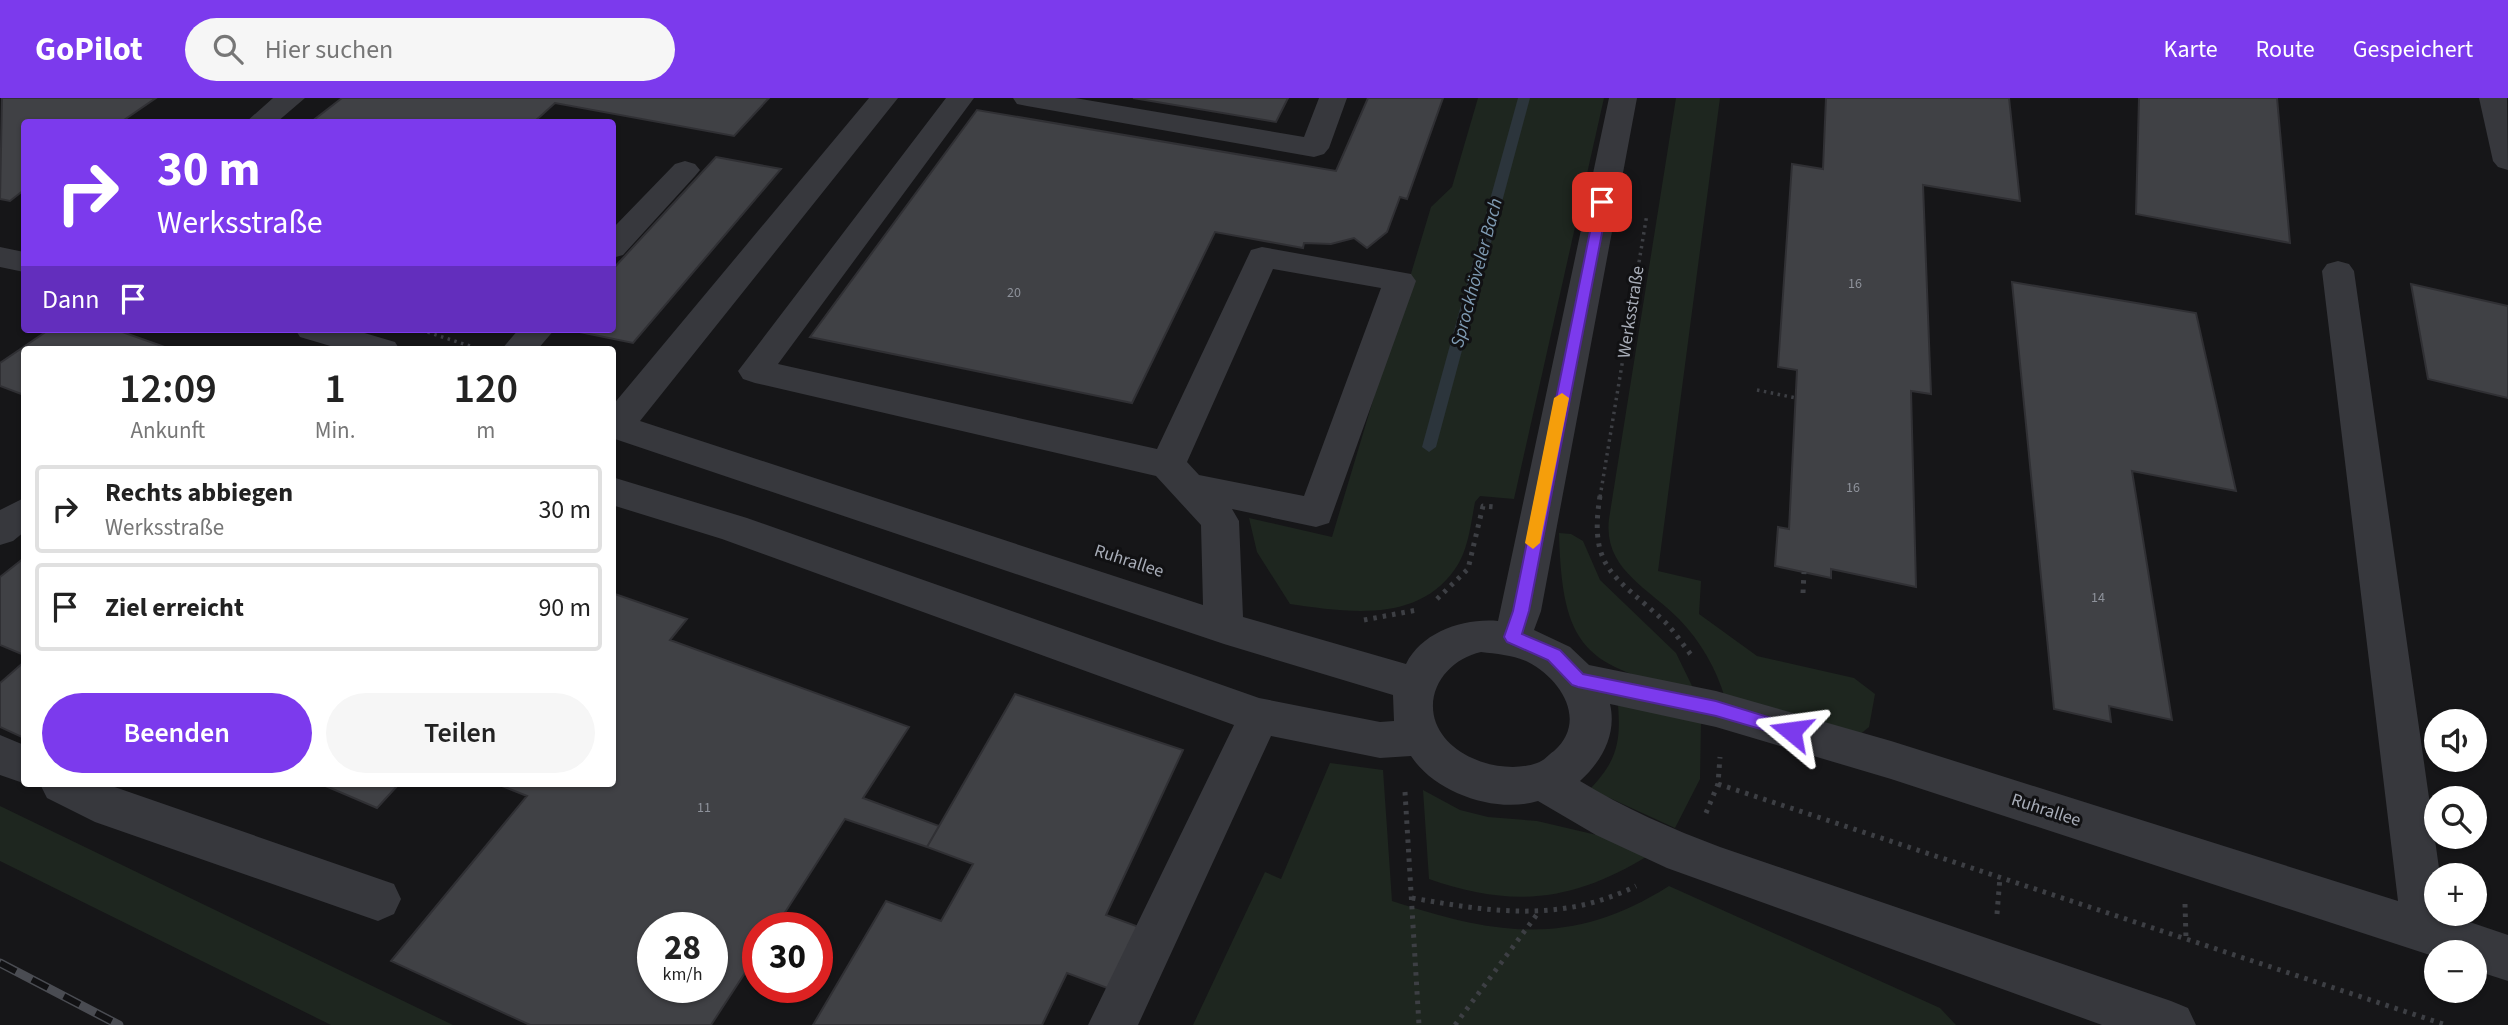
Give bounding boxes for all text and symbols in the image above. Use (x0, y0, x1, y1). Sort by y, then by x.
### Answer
search box (185, 18, 675, 81)
text: GoPilot (35, 26, 143, 73)
icon: search (209, 30, 247, 68)
text: Hier suchen (265, 31, 393, 68)
text: Karte (2164, 32, 2218, 67)
text: Route (2256, 32, 2315, 67)
text: Gespeichert (2353, 32, 2473, 67)
text: 30 m (157, 135, 261, 205)
icon: right (42, 147, 133, 238)
pin (1572, 172, 1632, 232)
icon: arrive (1583, 183, 1621, 221)
water label: Sprockhöveler Bach (1444, 195, 1510, 351)
text: Werksstraße (157, 200, 323, 246)
street label: Werksstraße (1611, 264, 1651, 360)
house number: 16 (1848, 274, 1862, 294)
icon: arrive (114, 280, 152, 318)
text: Dann (42, 281, 100, 318)
house number: 20 (1007, 283, 1021, 303)
text: 12:09 (119, 359, 217, 419)
text: 1 (324, 359, 346, 419)
text: 120 (453, 359, 518, 419)
text: Ankunft (130, 414, 205, 447)
text: Min. (315, 414, 355, 447)
text: m (476, 414, 495, 447)
text: Rechts abbiegen (105, 474, 293, 511)
house number: 16 (1846, 478, 1860, 498)
icon: right (46, 490, 84, 528)
text: 30 m (538, 491, 591, 528)
text: Werksstraße (105, 511, 224, 544)
street label: Ruhrallee (1091, 538, 1167, 584)
icon: arrive (46, 588, 84, 626)
house number: 14 (2091, 588, 2105, 608)
text: Ziel erreicht (105, 589, 244, 626)
text: 90 m (538, 589, 591, 626)
button: Beenden (42, 693, 312, 773)
button: Teilen (326, 693, 595, 773)
position arrow (1754, 694, 1828, 768)
map controls (2424, 709, 2487, 1003)
button: sound (2424, 709, 2487, 772)
button: search (2424, 786, 2487, 849)
street label: Ruhrallee (2008, 787, 2084, 833)
house number: 11 (697, 798, 711, 818)
button: + (2424, 863, 2487, 926)
speed limit sign: 30 (742, 912, 833, 1003)
text: 28 (664, 923, 701, 973)
button: − (2424, 940, 2487, 1003)
text: km/h (663, 962, 702, 987)

